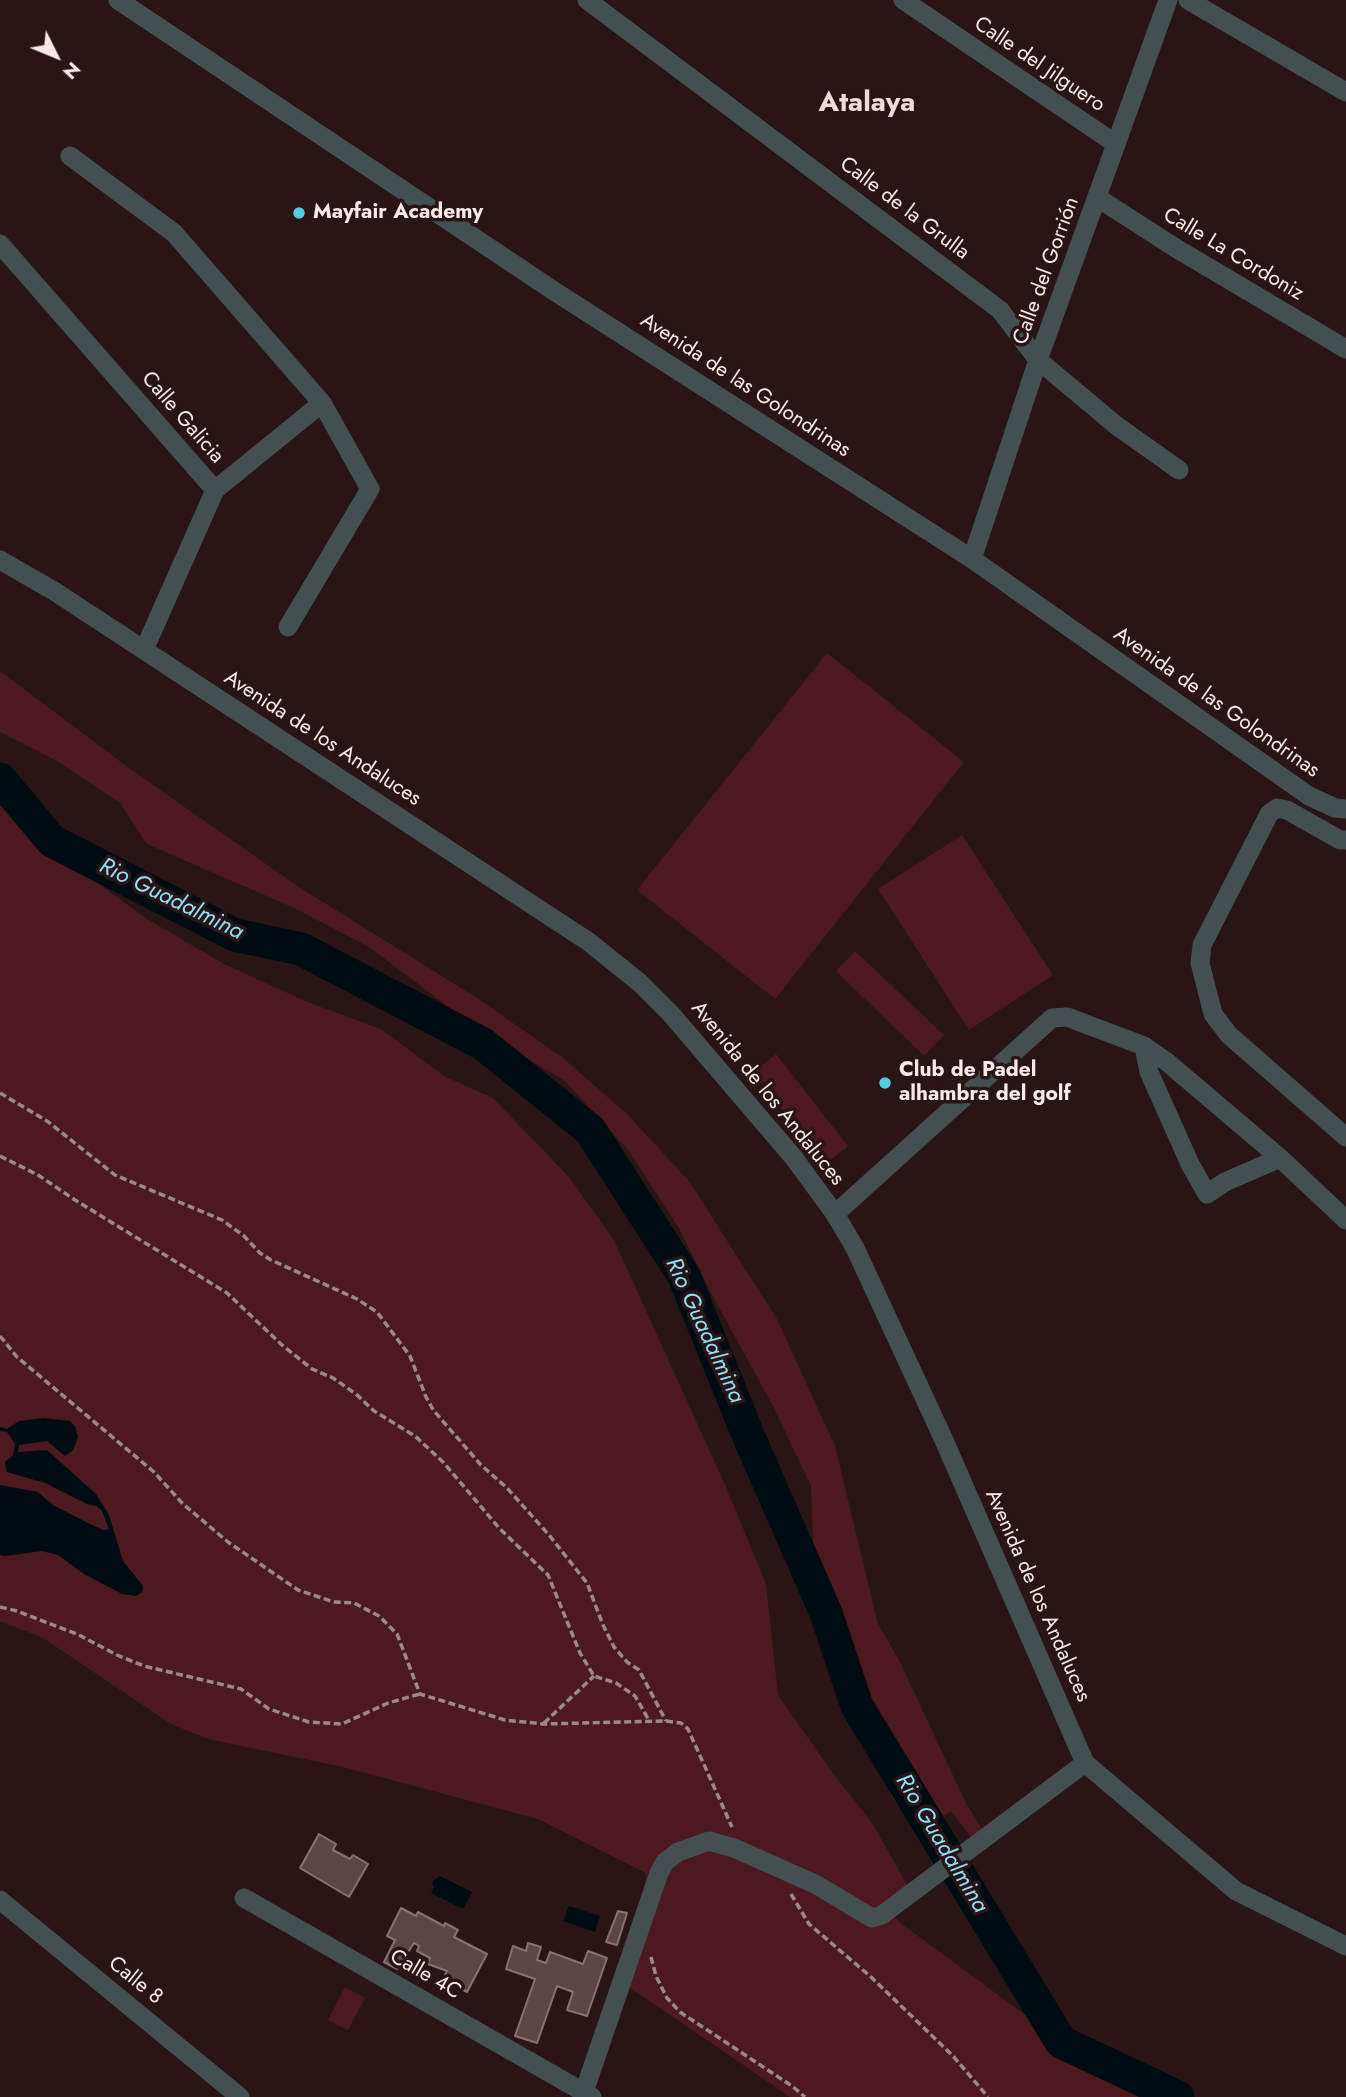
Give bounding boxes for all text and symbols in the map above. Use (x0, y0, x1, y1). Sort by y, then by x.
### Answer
street label: Calle del Jilguero (969, 12, 1109, 118)
north arrow (21, 21, 91, 91)
text: N (57, 56, 87, 85)
district label: Atalaya (819, 87, 915, 121)
street label: Calle de la Grulla (834, 152, 974, 266)
street label: Calle del Gorrión (1009, 194, 1085, 348)
place label: Mayfair Academy (313, 200, 483, 226)
street label: Calle La Cordoniz (1158, 203, 1308, 307)
marker: Mayfair Academy (291, 205, 307, 221)
street label: Avenida de las Golondrinas (635, 309, 855, 463)
street label: Calle Galicia (135, 367, 229, 469)
street label: Avenida de las Golondrinas (1108, 622, 1324, 784)
street label: Avenida de los Andaluces (219, 666, 425, 812)
water label: Rio Guadalmina (94, 853, 248, 947)
street label: Avenida de los Andaluces (685, 997, 849, 1191)
place label: Club de Padel alhambra del golf (899, 1058, 1071, 1108)
marker: Club de Padel alhambra del golf (877, 1075, 893, 1091)
water label: Rio Guadalmina (658, 1254, 750, 1408)
street label: Avenida de los Andaluces (979, 1486, 1095, 1706)
water label: Rio Guadalmina (889, 1769, 993, 1919)
street label: Calle 4C (385, 1945, 465, 2005)
street label: Calle 8 (103, 1951, 167, 2011)

